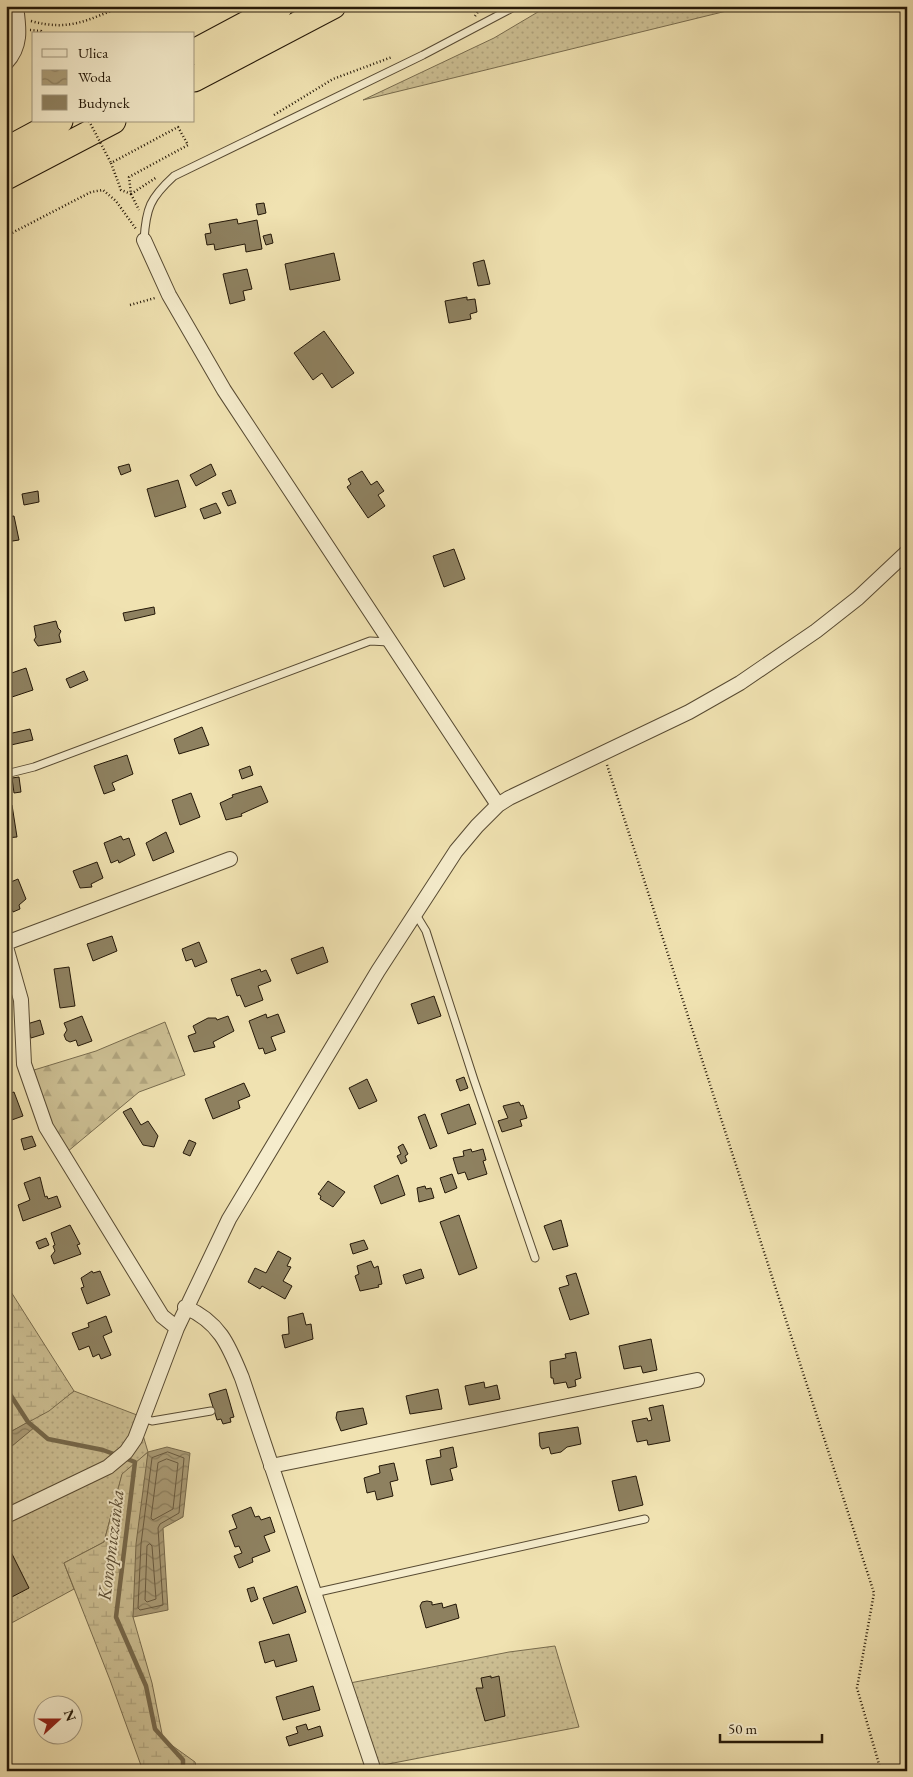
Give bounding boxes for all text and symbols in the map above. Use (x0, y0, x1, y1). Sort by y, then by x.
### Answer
legend (32, 32, 195, 122)
text: Ulica (78, 43, 108, 62)
text: Woda (78, 67, 111, 86)
text: Budynek (78, 93, 131, 112)
water label: Konopniczanka (91, 1488, 130, 1603)
north arrow (32, 1694, 82, 1744)
text: N (60, 1707, 81, 1724)
scale bar (720, 1712, 823, 1744)
text: 50 m (728, 1719, 757, 1738)

